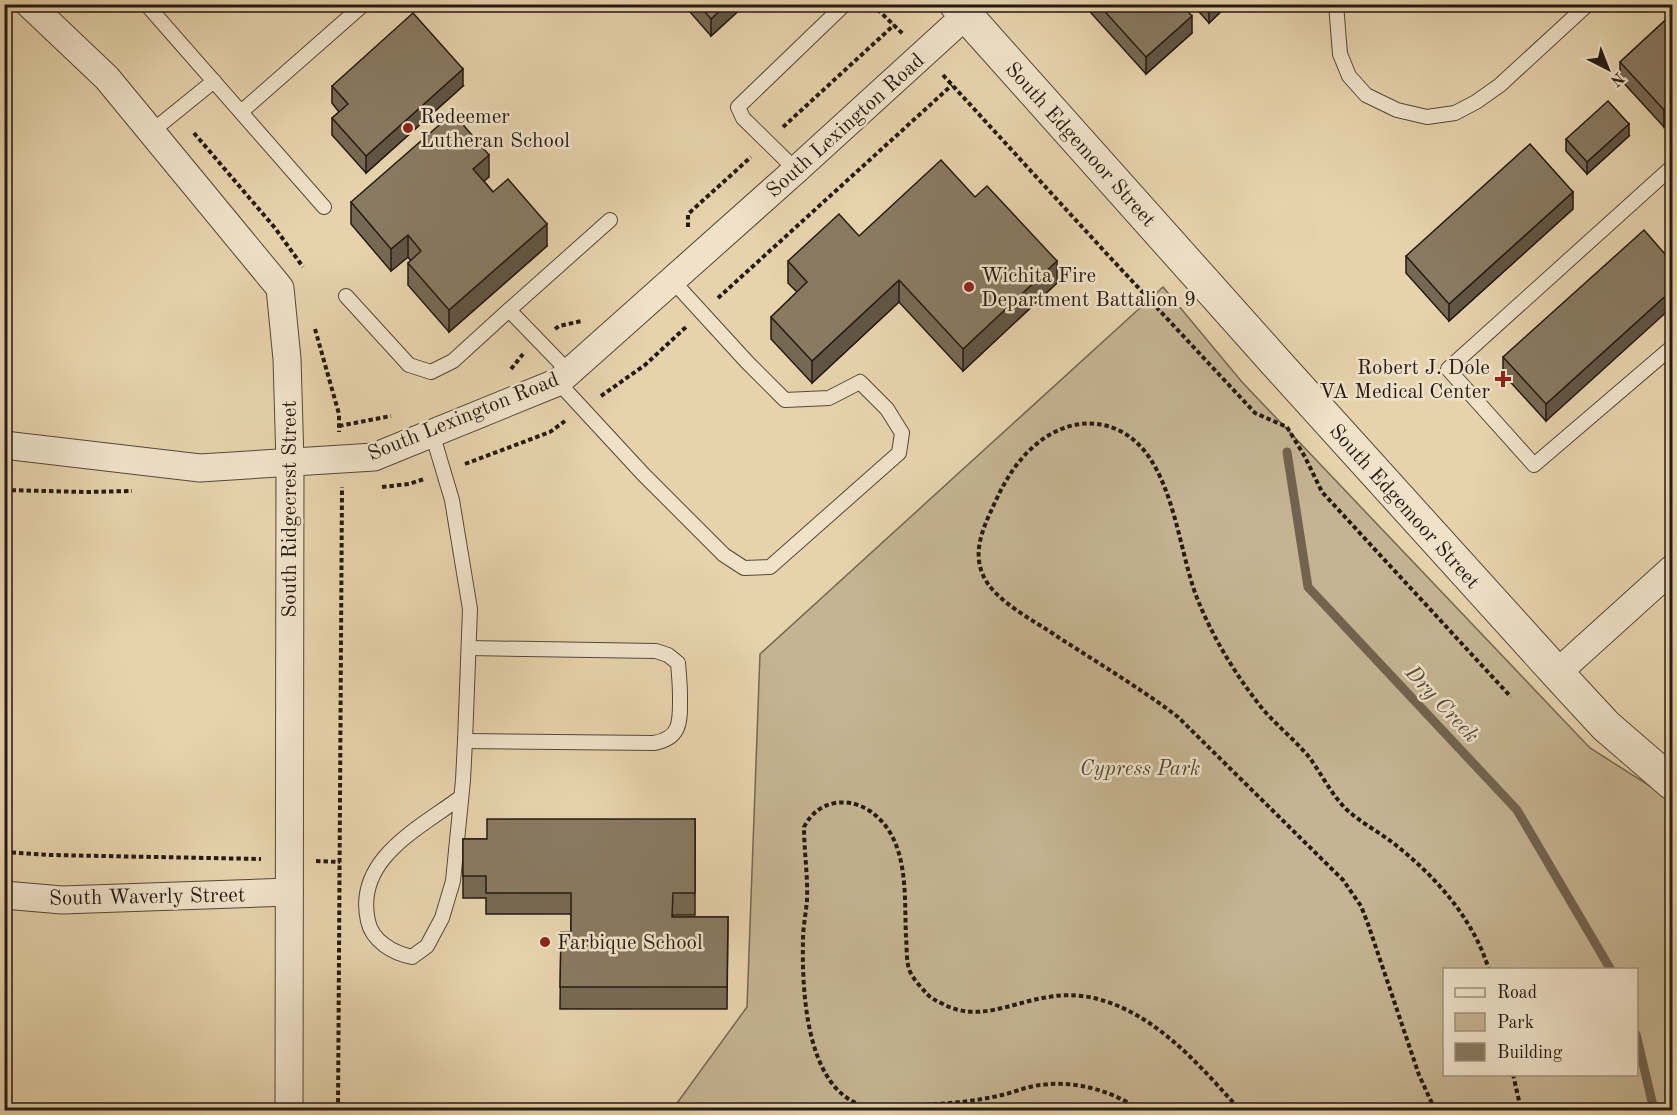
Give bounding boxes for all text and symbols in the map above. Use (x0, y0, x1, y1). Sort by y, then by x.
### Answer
north arrow (1578, 39, 1638, 99)
street label: South Lexington Road (763, 50, 929, 202)
street label: South Edgemoor Street (1001, 59, 1159, 231)
text: N (1606, 69, 1627, 89)
place label: Redeemer Lutheran School (420, 107, 570, 152)
marker: Redeemer Lutheran School (401, 121, 415, 135)
place label: Wichita Fire Department Battalion 9 (981, 266, 1196, 311)
marker: Wichita Fire Department Battalion 9 (962, 280, 976, 294)
place label: Robert J. Dole VA Medical Center (1319, 358, 1490, 403)
street label: South Lexington Road (365, 369, 562, 465)
marker: Robert J. Dole VA Medical Center (1494, 370, 1512, 388)
street label: South Ridgecrest Street (280, 400, 301, 618)
street label: South Edgemoor Street (1325, 421, 1483, 593)
water label: Dry Creek (1400, 661, 1483, 747)
park label: Cypress Park (1080, 759, 1200, 780)
street label: South Waverly Street (49, 885, 245, 910)
place label: Farbique School (557, 933, 703, 954)
marker: Farbique School (538, 935, 552, 949)
legend (1443, 968, 1638, 1076)
text: Road (1497, 984, 1537, 1002)
text: Park (1497, 1014, 1534, 1032)
text: Building (1497, 1044, 1563, 1062)

